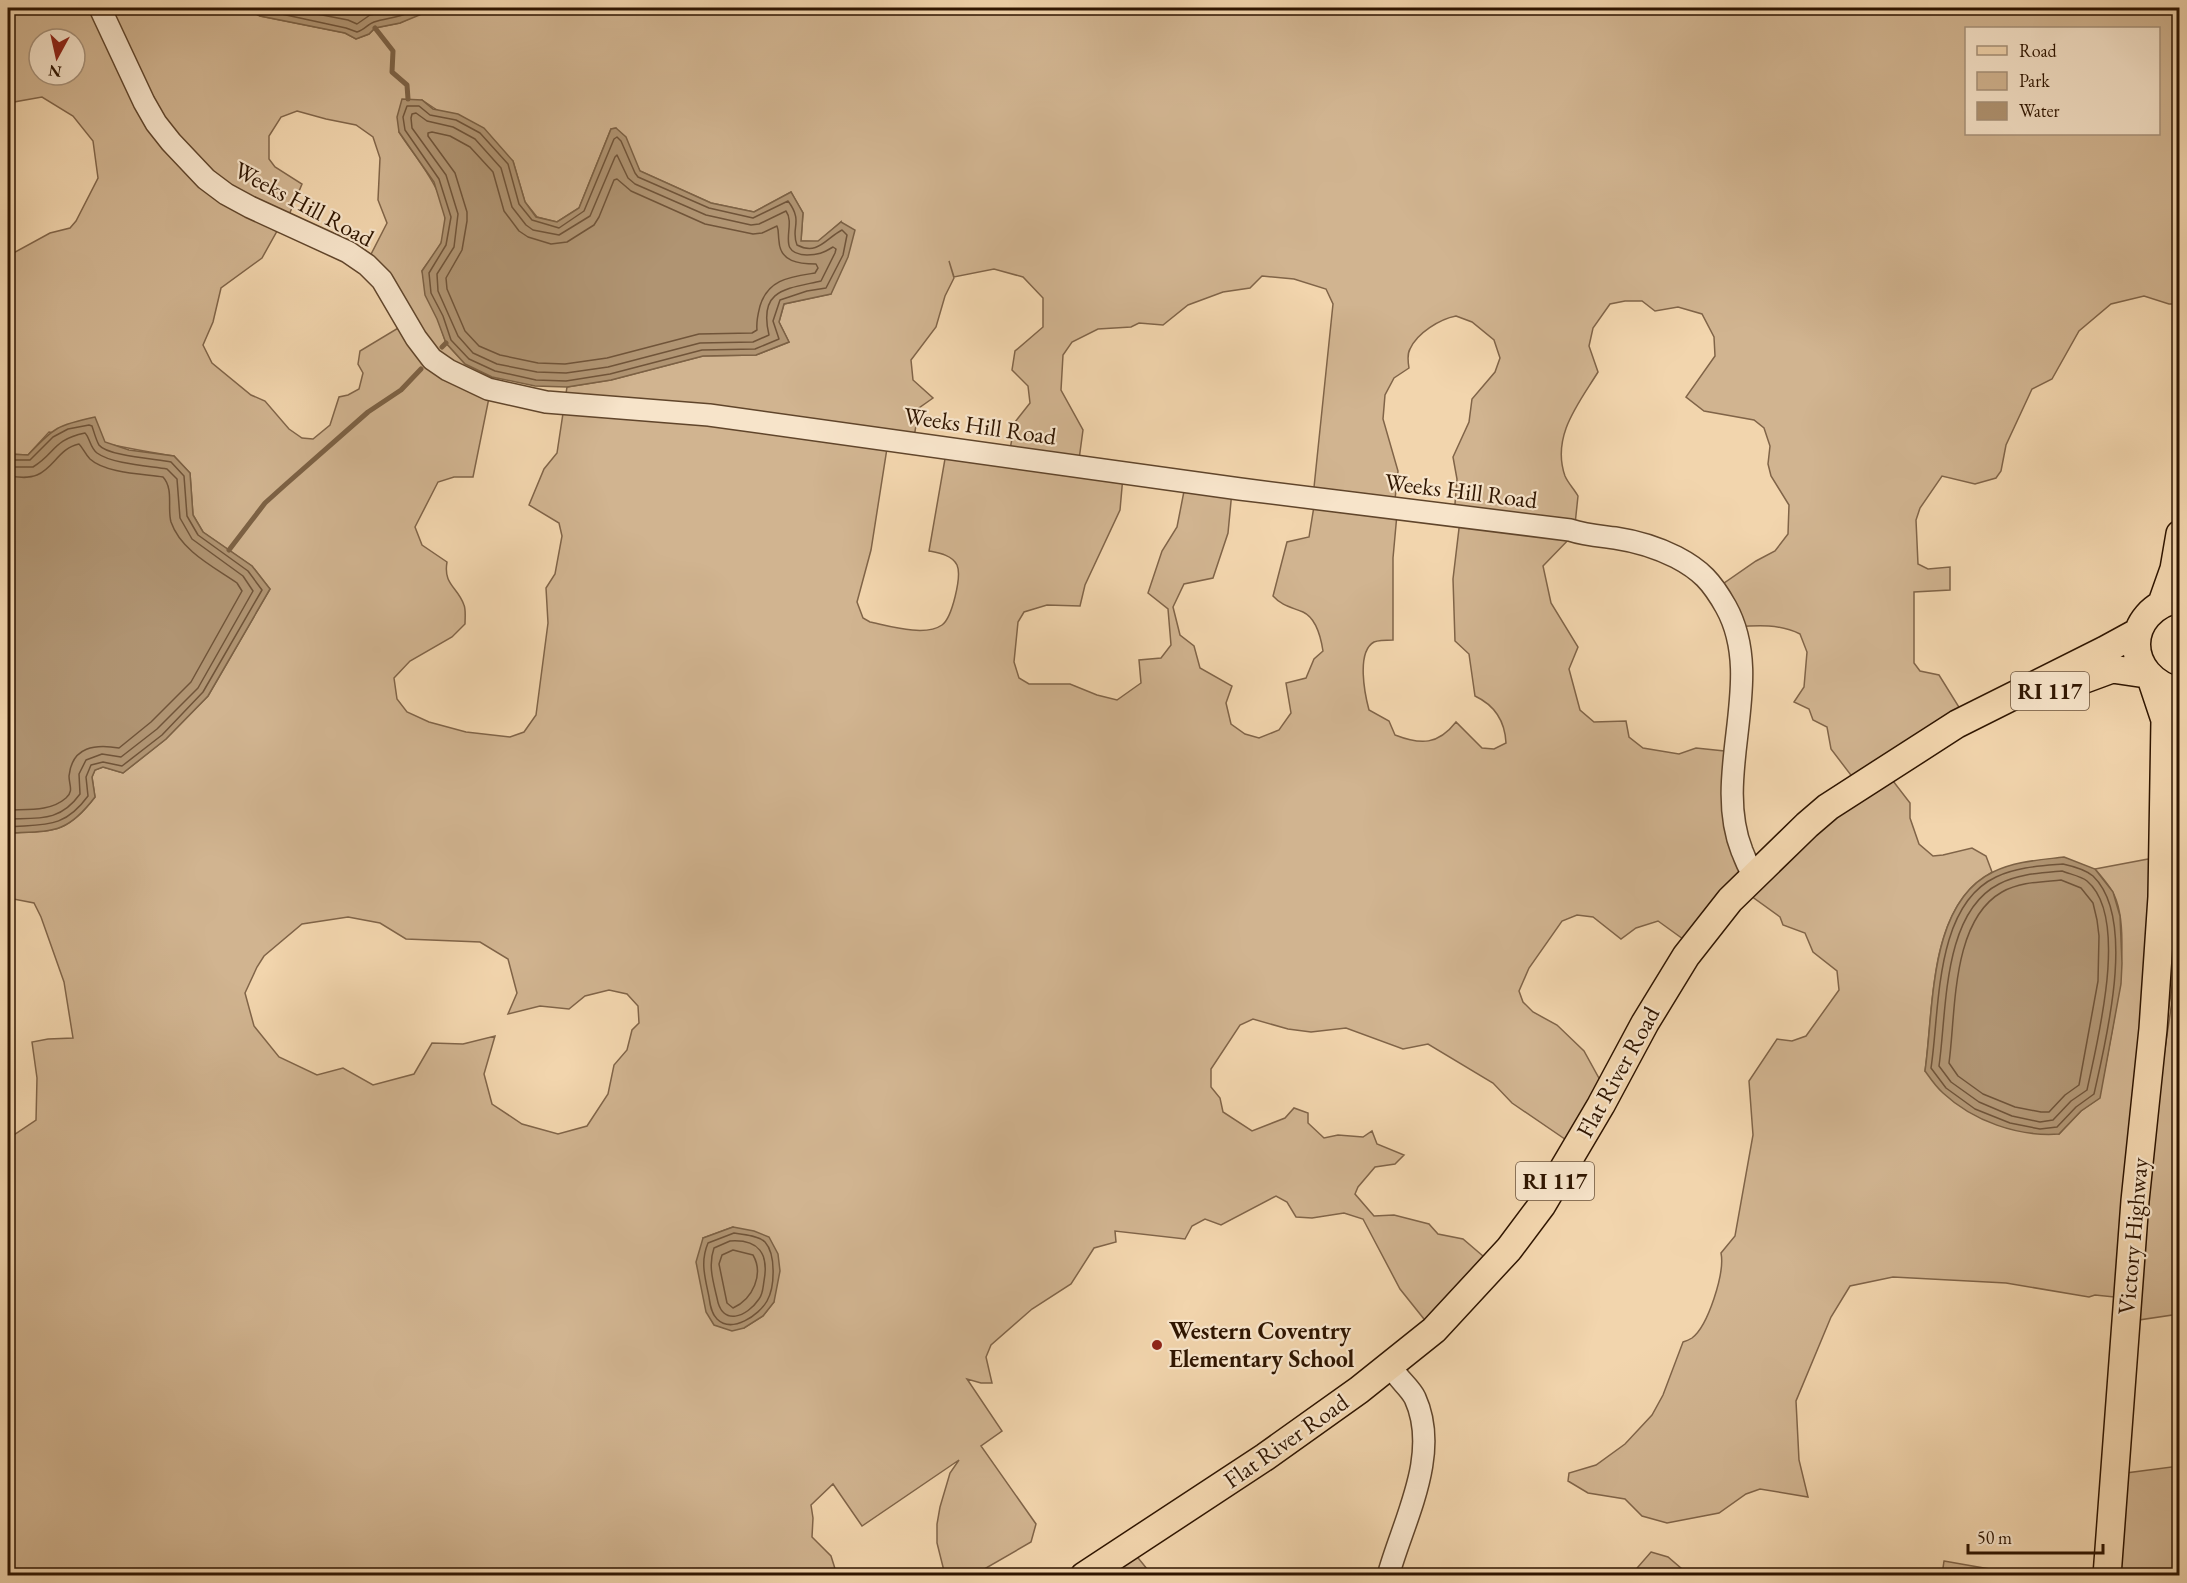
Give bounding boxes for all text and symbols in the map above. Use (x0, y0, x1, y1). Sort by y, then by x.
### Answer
north arrow (27, 27, 87, 87)
legend (1965, 27, 2160, 135)
text: Road (2019, 39, 2058, 62)
text: N (47, 60, 63, 83)
text: Park (2019, 69, 2050, 92)
text: Water (2019, 99, 2060, 122)
street label: Weeks Hill Road (229, 154, 380, 254)
street label: Weeks Hill Road (902, 399, 1059, 452)
street label: Weeks Hill Road (1383, 466, 1540, 515)
road number: RI 117 (2011, 672, 2089, 710)
street label: Flat River Road (1569, 1000, 1667, 1143)
street label: Victory Highway (2110, 1156, 2155, 1316)
road number: RI 117 (1516, 1162, 1594, 1200)
place label: Western Coventry Elementary School (1169, 1315, 1355, 1375)
marker: Western Coventry Elementary School (1150, 1338, 1164, 1352)
street label: Flat River Road (1217, 1386, 1355, 1495)
scale bar (1968, 1517, 2103, 1555)
text: 50 m (1977, 1526, 2012, 1549)

